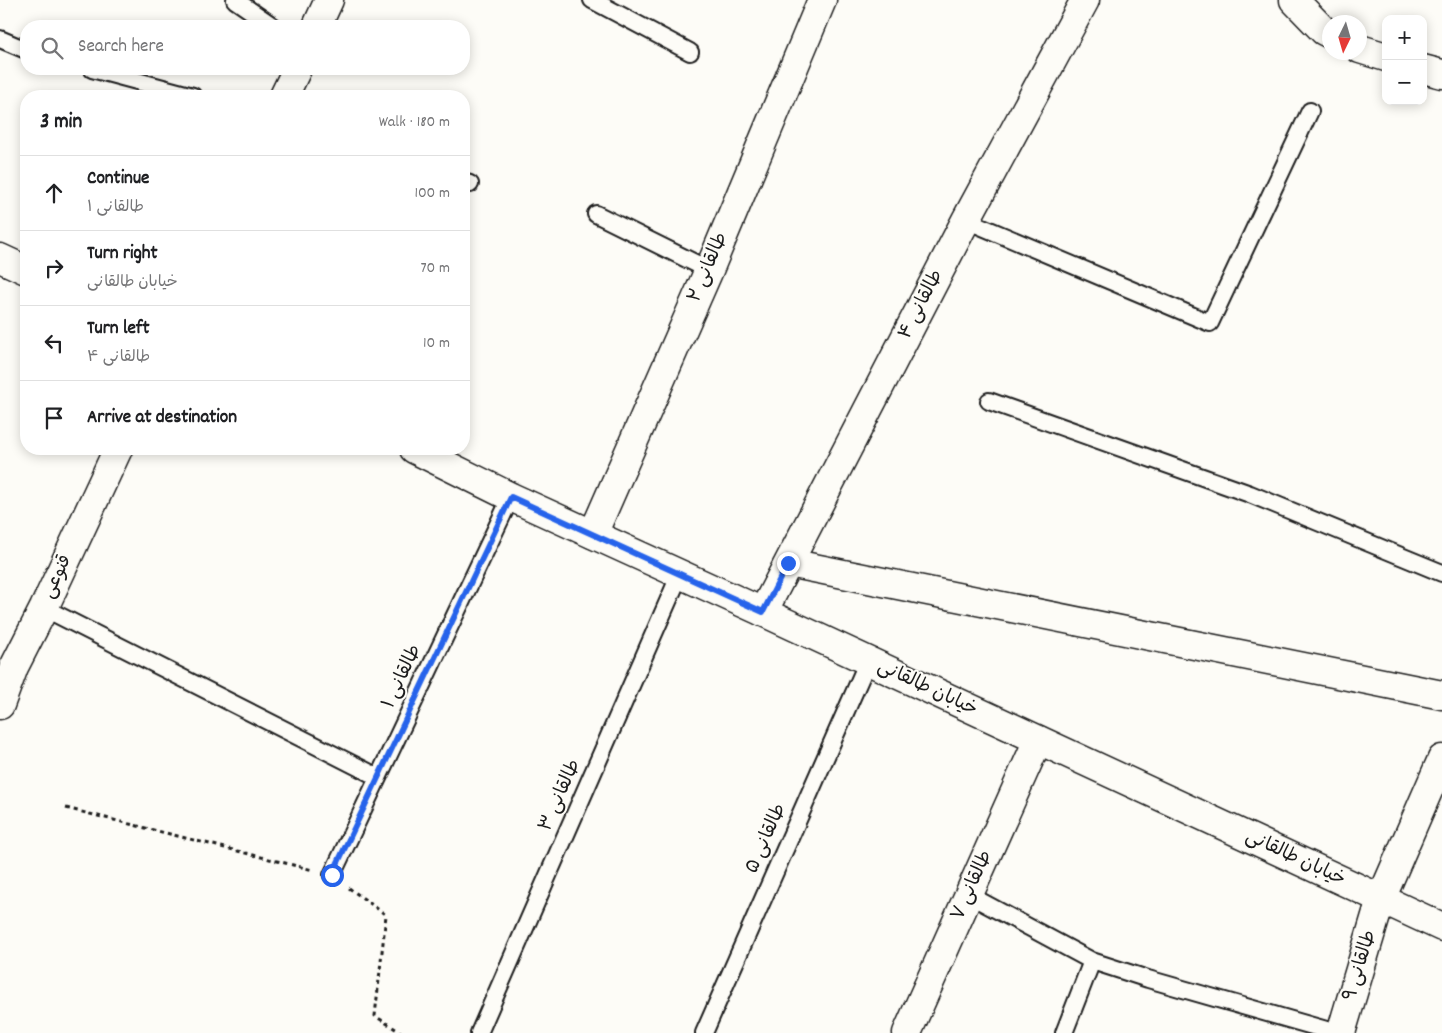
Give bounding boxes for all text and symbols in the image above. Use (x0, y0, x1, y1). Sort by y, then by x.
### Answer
north arrow (1322, 15, 1367, 60)
map controls (1382, 15, 1427, 105)
button: + (1382, 15, 1427, 60)
search box (20, 20, 470, 75)
icon: search (38, 34, 66, 62)
text: Search here (78, 34, 164, 61)
button: − (1382, 60, 1427, 105)
text: 3 min (40, 108, 82, 138)
text: Walk · 180 m (379, 111, 450, 134)
text: Continue (87, 166, 149, 193)
icon: ahead (40, 179, 68, 207)
text: 100 m (414, 182, 450, 205)
text: طالقانی ۱ (87, 196, 144, 219)
street label: طالقانی ۲ (682, 229, 736, 307)
text: Turn right (87, 241, 158, 268)
icon: right (40, 254, 68, 282)
text: 70 m (420, 257, 450, 280)
street label: طالقانی ۴ (893, 265, 951, 345)
text: خیابان طالقانی (87, 271, 178, 294)
text: Turn left (87, 316, 150, 343)
icon: left (40, 329, 68, 357)
text: 10 m (423, 332, 450, 355)
text: طالقانی ۴ (87, 346, 150, 369)
icon: arrive (40, 404, 68, 432)
text: Arrive at destination (87, 405, 237, 432)
street label: قنوعی (36, 551, 80, 603)
route end (777, 552, 800, 575)
street label: طالقانی ۱ (376, 641, 430, 713)
street label: خیابان طالقانی (872, 654, 982, 724)
street label: طالقانی ۳ (533, 756, 589, 836)
street label: طالقانی ۵ (740, 800, 794, 878)
street label: خیابان طالقانی (1240, 824, 1350, 894)
street label: طالقانی ۷ (946, 847, 1000, 925)
route start (321, 864, 344, 887)
street label: طالقانی ۹ (1337, 927, 1385, 1005)

